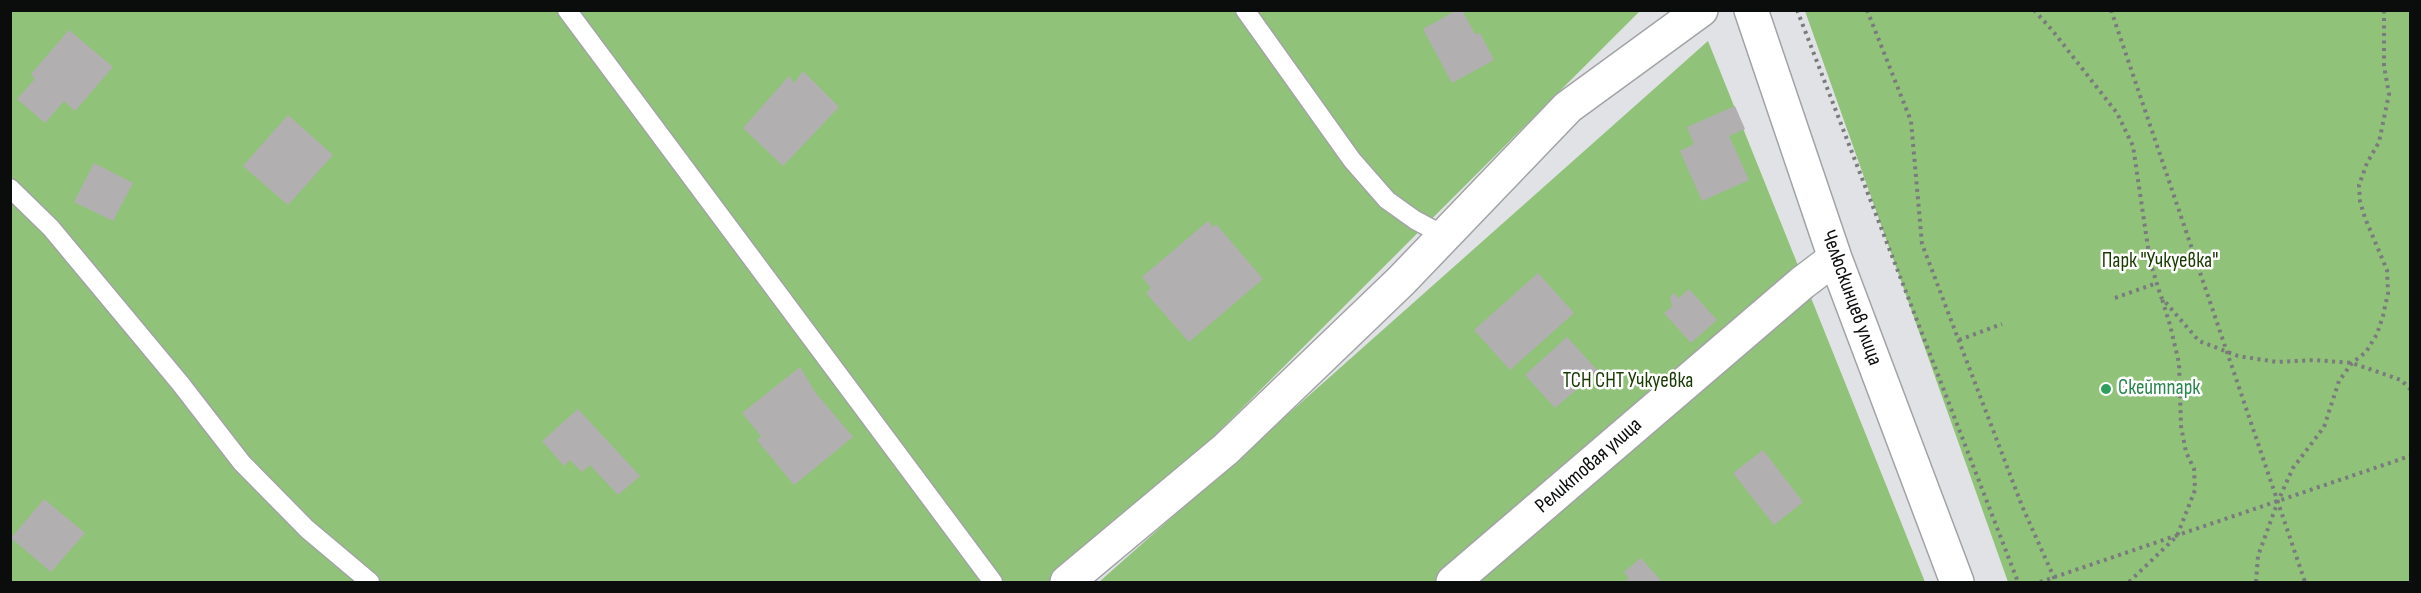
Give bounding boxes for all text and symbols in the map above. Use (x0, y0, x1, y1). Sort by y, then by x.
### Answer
street label: Челюскинцев улица (1815, 227, 1887, 369)
park label: Парк "Учкуевка" (2102, 249, 2218, 275)
park label: ТСН СНТ Учкуевка (1563, 369, 1693, 395)
place label: Скейтпарк (2118, 376, 2200, 402)
marker: Скейтпарк (2099, 382, 2113, 396)
street label: Реликтовая улица (1531, 413, 1647, 519)

